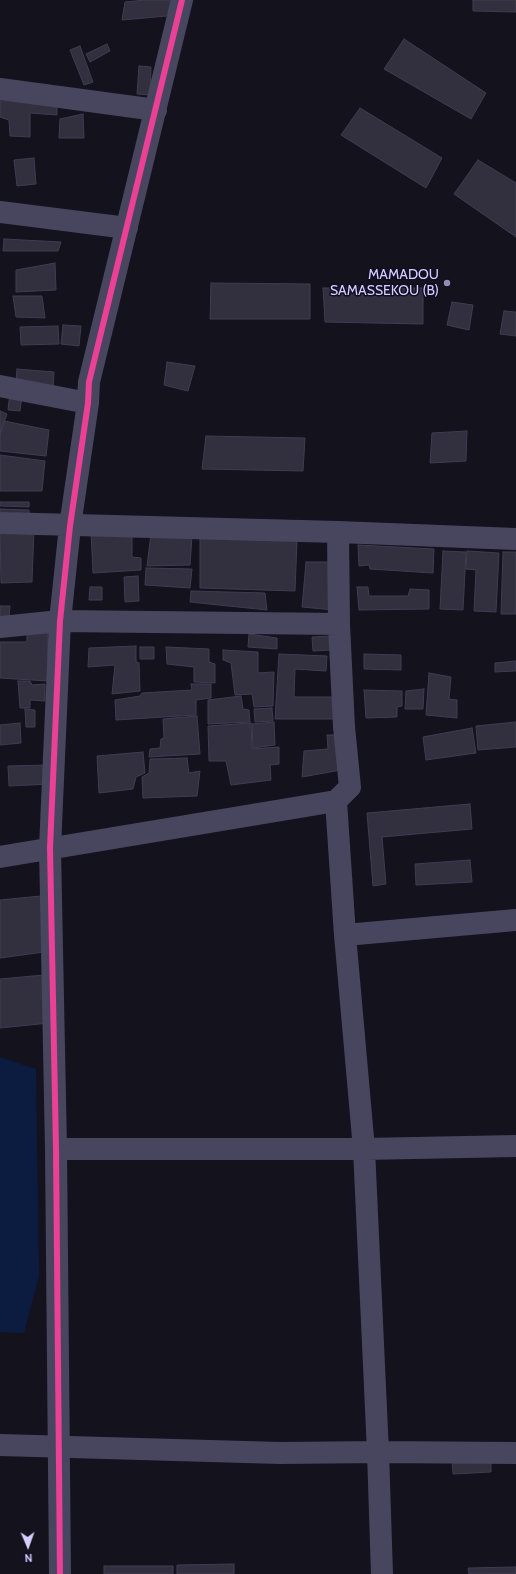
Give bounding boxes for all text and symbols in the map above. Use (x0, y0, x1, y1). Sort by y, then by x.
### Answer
place label: MAMADOU SAMASSEKOU (B) (330, 267, 439, 300)
marker: MAMADOU SAMASSEKOU (B) (442, 278, 452, 288)
north arrow (8, 1526, 48, 1566)
text: N (24, 1551, 33, 1565)

